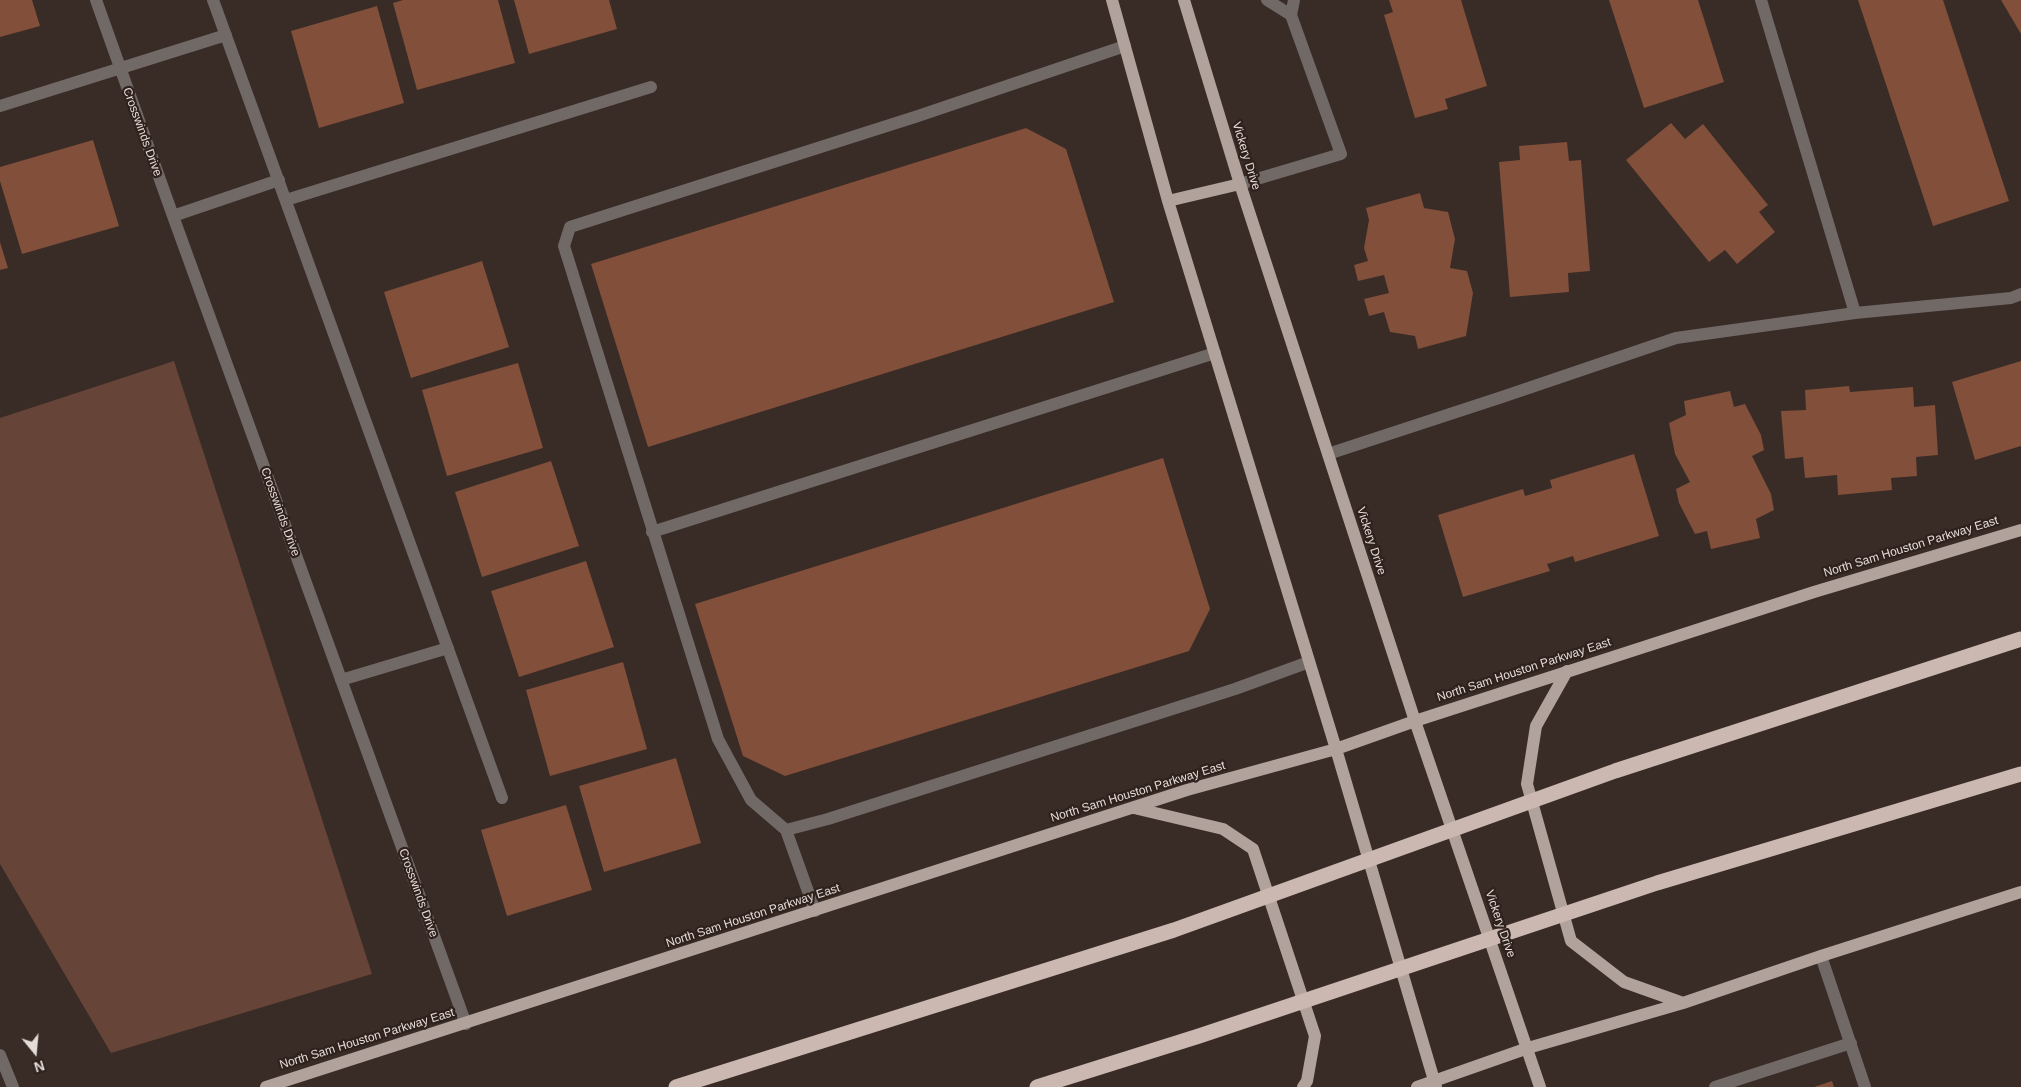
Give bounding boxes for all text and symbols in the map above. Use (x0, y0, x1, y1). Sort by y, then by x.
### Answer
street label: Crosswinds Drive (119, 86, 165, 178)
street label: Vickery Drive (1229, 120, 1263, 192)
street label: Crosswinds Drive (257, 466, 303, 558)
street label: Vickery Drive (1353, 505, 1389, 577)
street label: North Sam Houston Parkway East (1822, 513, 2000, 581)
street label: North Sam Houston Parkway East (1435, 635, 1613, 705)
street label: North Sam Houston Parkway East (1049, 758, 1227, 826)
street label: Crosswinds Drive (395, 847, 441, 939)
street label: North Sam Houston Parkway East (664, 881, 842, 951)
street label: Vickery Drive (1482, 888, 1518, 960)
street label: North Sam Houston Parkway East (278, 1005, 456, 1073)
north arrow (10, 1027, 60, 1077)
text: N (32, 1057, 47, 1075)

